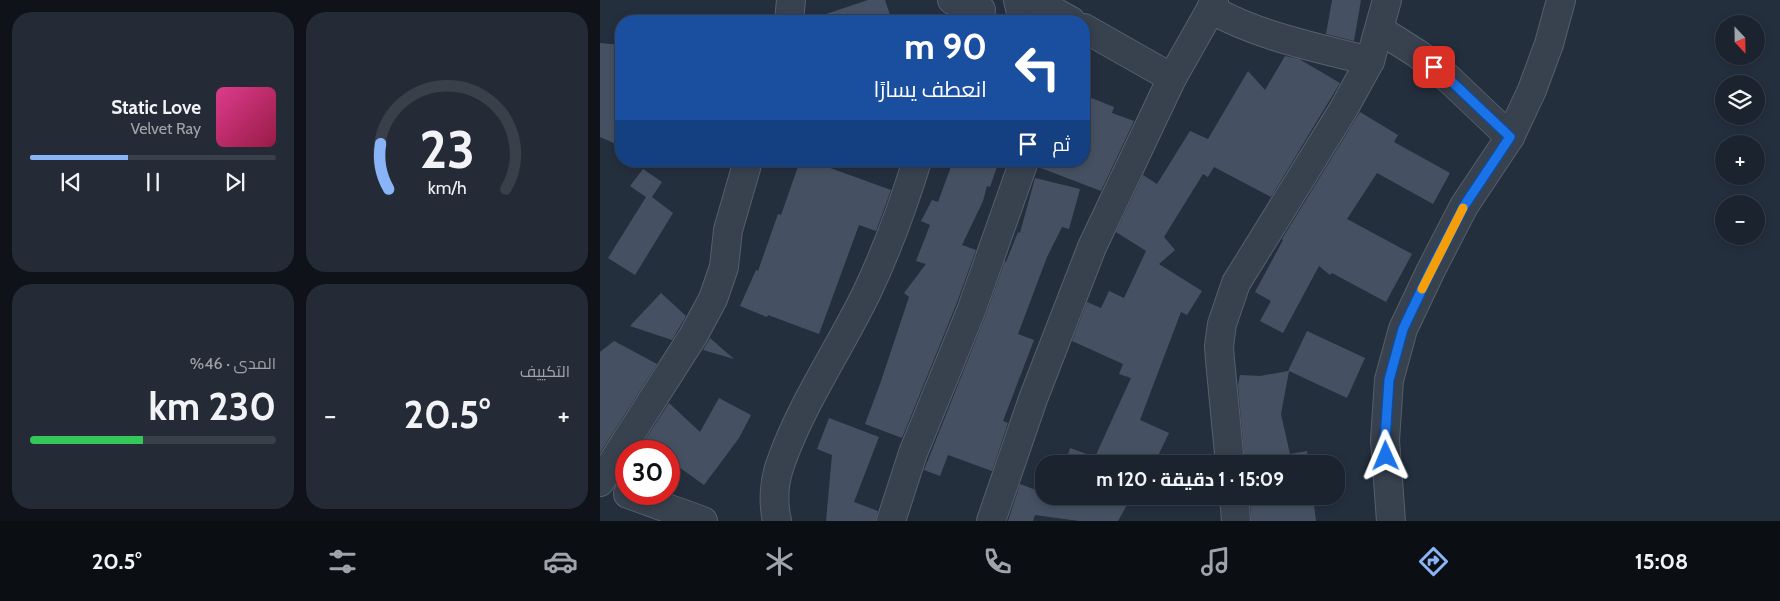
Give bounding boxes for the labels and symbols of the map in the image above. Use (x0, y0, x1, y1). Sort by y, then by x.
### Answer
north arrow (1715, 15, 1765, 65)
pin (1413, 46, 1455, 88)
position arrow (1359, 429, 1411, 481)
speed limit sign: 30 (615, 440, 680, 505)

